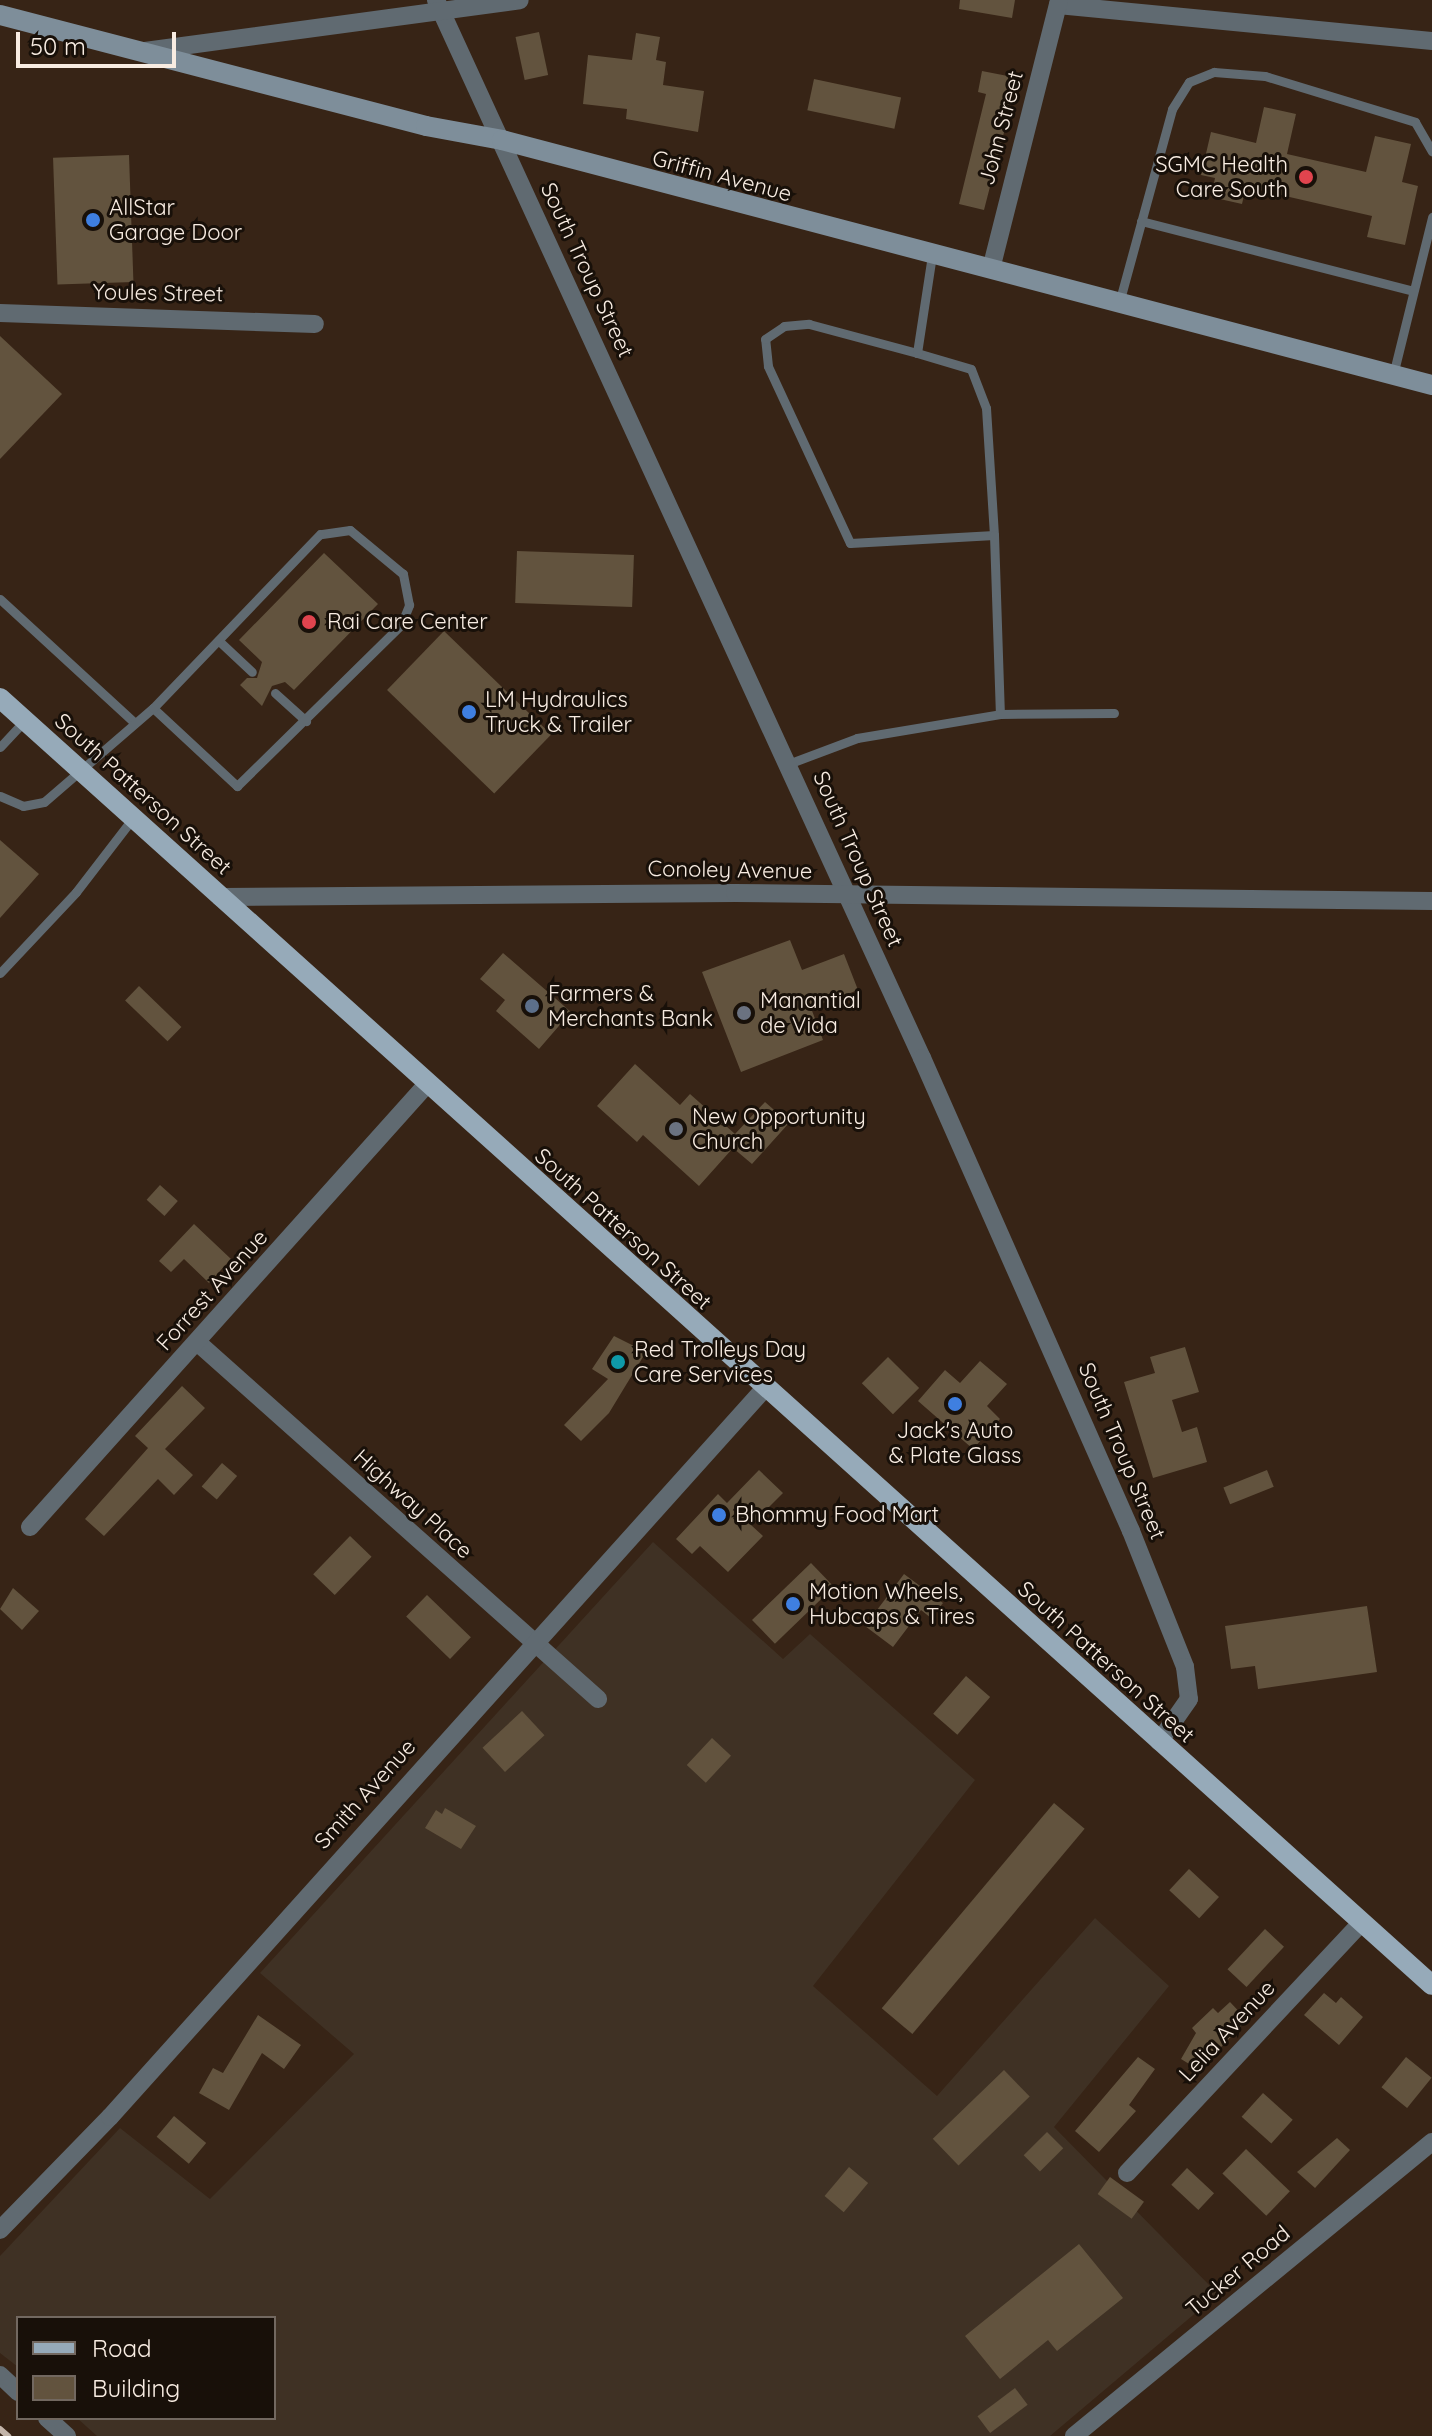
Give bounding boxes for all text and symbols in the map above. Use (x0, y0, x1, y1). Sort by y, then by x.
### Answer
scale bar (20, 16, 180, 66)
text: 50 m (30, 31, 86, 61)
street label: John Street (973, 68, 1029, 188)
street label: Griffin Avenue (650, 145, 794, 207)
place label: SGMC Health Care South (1155, 151, 1288, 202)
marker: SGMC Health Care South (1295, 166, 1317, 188)
street label: South Troup Street (535, 179, 639, 361)
place label: AllStar Garage Door (109, 194, 242, 246)
marker: AllStar Garage Door (84, 211, 102, 229)
street label: Youles Street (92, 279, 224, 307)
place label: Rai Care Center (327, 609, 488, 635)
marker: Rai Care Center (298, 611, 320, 633)
place label: LM Hydraulics Truck & Trailer (485, 686, 632, 738)
marker: LM Hydraulics Truck & Trailer (460, 703, 478, 721)
street label: South Patterson Street (49, 708, 237, 880)
street label: South Troup Street (807, 767, 909, 951)
street label: Conoley Avenue (648, 855, 812, 885)
place label: Farmers & Merchants Bank (548, 980, 713, 1032)
place label: Manantial de Vida (760, 987, 861, 1038)
marker: Farmers & Merchants Bank (523, 997, 541, 1015)
marker: Manantial de Vida (735, 1004, 753, 1022)
place label: New Opportunity Church (692, 1103, 866, 1154)
marker: New Opportunity Church (667, 1120, 685, 1138)
street label: South Patterson Street (529, 1143, 717, 1315)
street label: Forrest Avenue (151, 1224, 273, 1356)
place label: Red Trolleys Day Care Services (634, 1336, 806, 1388)
marker: Red Trolleys Day Care Services (609, 1353, 627, 1371)
street label: South Troup Street (1073, 1359, 1171, 1543)
marker: Jack's Auto & Plate Glass (946, 1395, 964, 1413)
place label: Jack's Auto & Plate Glass (889, 1417, 1021, 1468)
street label: Highway Place (348, 1444, 478, 1564)
place label: Bhommy Food Mart (735, 1502, 939, 1528)
marker: Bhommy Food Mart (710, 1506, 728, 1524)
street label: South Patterson Street (1012, 1576, 1200, 1748)
place label: Motion Wheels, Hubcaps & Tires (809, 1578, 975, 1630)
marker: Motion Wheels, Hubcaps & Tires (784, 1595, 802, 1613)
street label: Smith Avenue (309, 1734, 421, 1854)
street label: Lelia Avenue (1174, 1975, 1280, 2087)
street label: Tucker Road (1181, 2220, 1295, 2322)
legend (16, 2316, 276, 2420)
text: Road (92, 2333, 152, 2363)
text: Building (92, 2373, 180, 2403)

